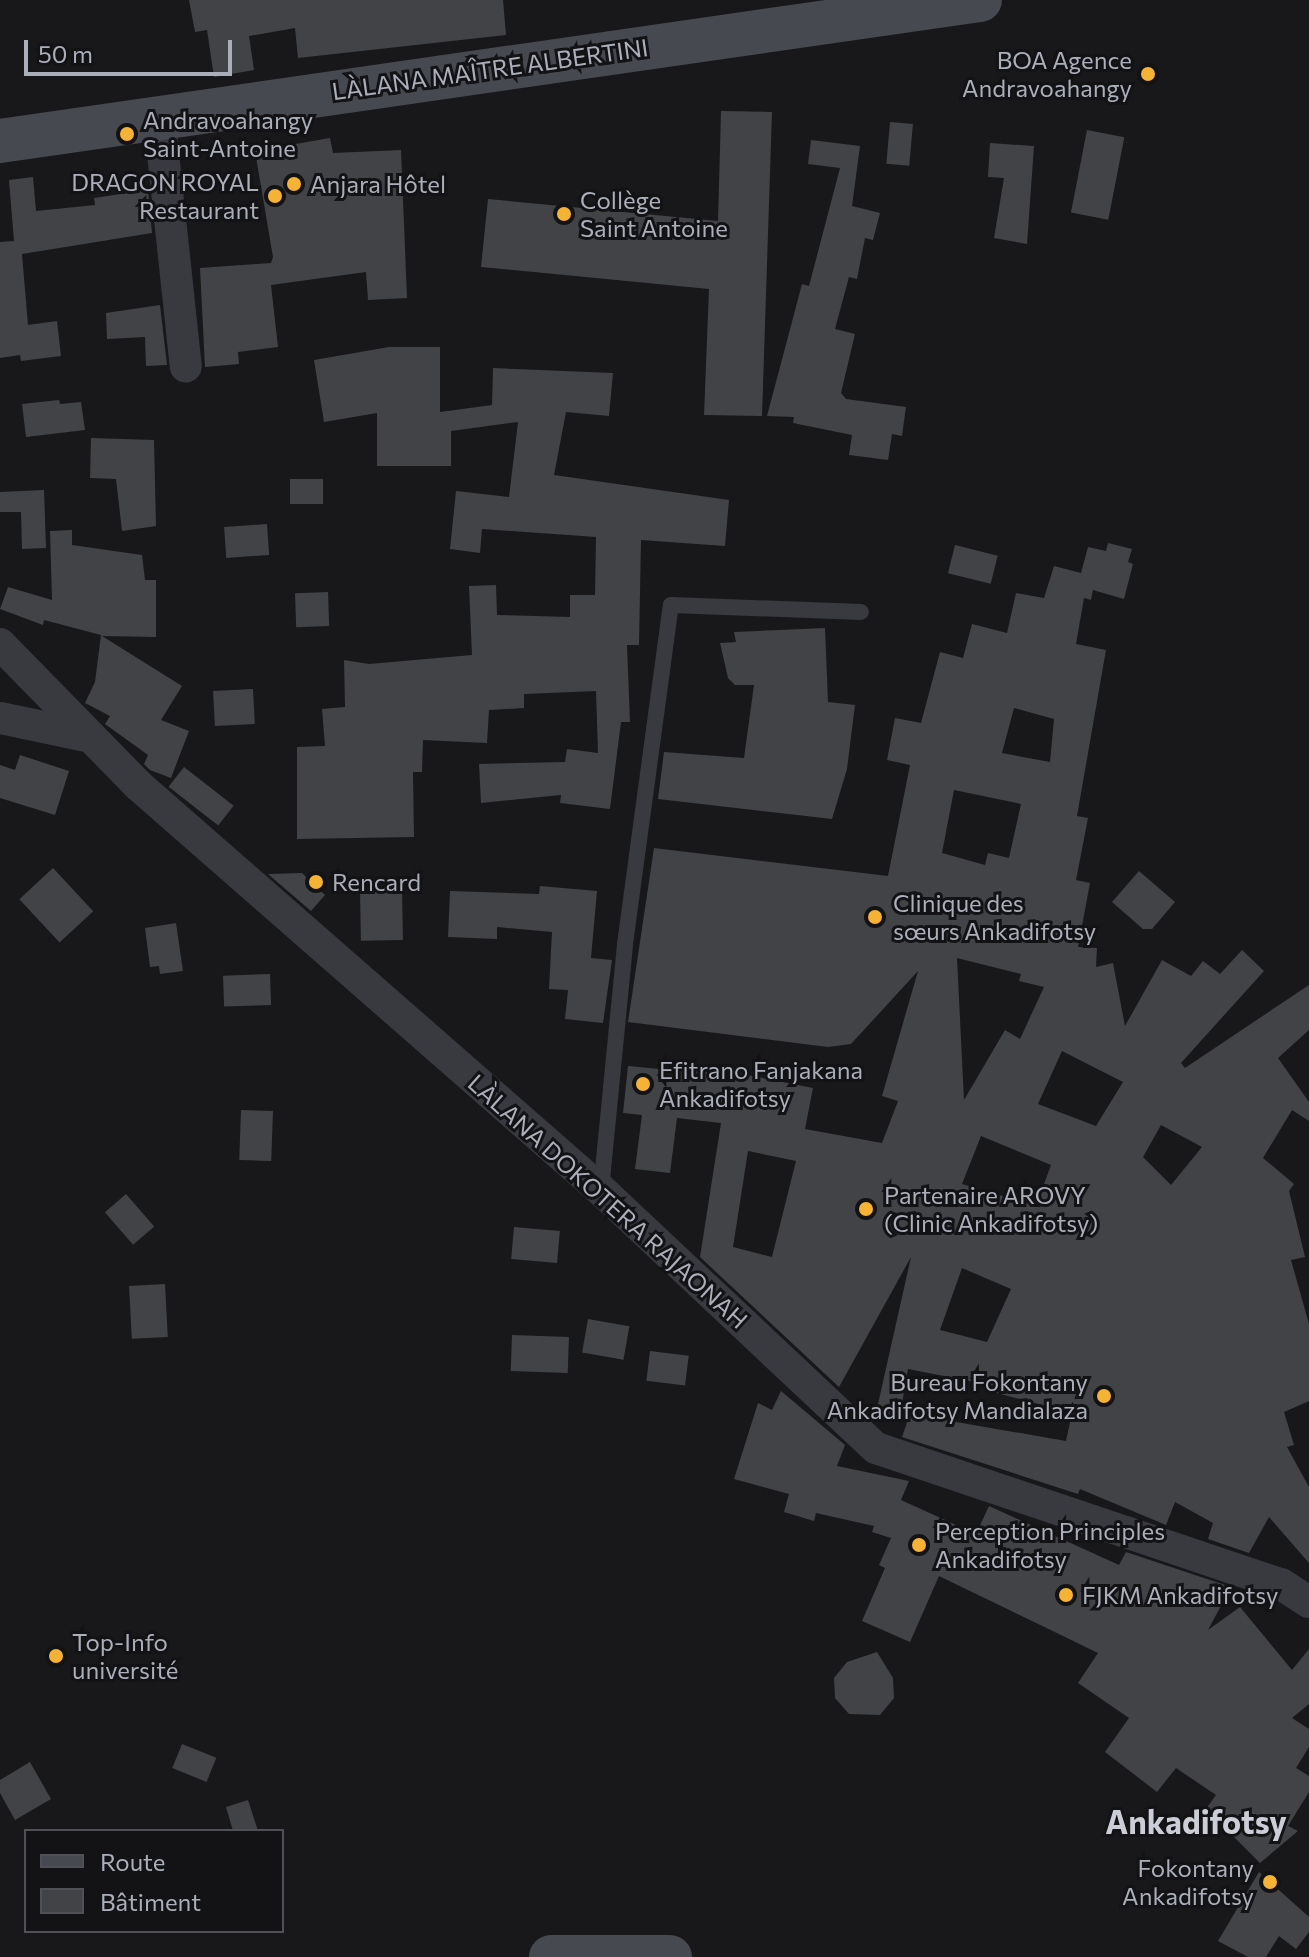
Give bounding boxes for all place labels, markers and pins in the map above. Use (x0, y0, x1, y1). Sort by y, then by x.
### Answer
place label: BOA Agence Andravoahangy (962, 46, 1132, 102)
marker: BOA Agence Andravoahangy (1139, 65, 1157, 83)
place label: Andravoahangy Saint-Antoine (143, 106, 313, 162)
marker: Andravoahangy Saint-Antoine (118, 125, 136, 143)
place label: DRAGON ROYAL Restaurant (71, 168, 259, 224)
place label: Anjara Hôtel (310, 170, 446, 198)
marker: Anjara Hôtel (285, 175, 303, 193)
place label: Collège Saint Antoine (580, 186, 728, 242)
marker: DRAGON ROYAL Restaurant (266, 187, 284, 205)
marker: Collège Saint Antoine (555, 205, 573, 223)
place label: Rencard (332, 868, 421, 896)
marker: Rencard (307, 873, 325, 891)
place label: Clinique des sœurs Ankadifotsy (893, 889, 1096, 945)
marker: Clinique des sœurs Ankadifotsy (864, 906, 886, 928)
place label: Efitrano Fanjakana Ankadifotsy (659, 1056, 863, 1112)
marker: Efitrano Fanjakana Ankadifotsy (634, 1075, 652, 1093)
place label: Partenaire AROVY (Clinic Ankadifotsy) (884, 1181, 1098, 1237)
marker: Partenaire AROVY (Clinic Ankadifotsy) (855, 1198, 877, 1220)
place label: Bureau Fokontany Ankadifotsy Mandialaza (827, 1368, 1088, 1424)
marker: Bureau Fokontany Ankadifotsy Mandialaza (1095, 1387, 1113, 1405)
place label: Perception Principles Ankadifotsy (935, 1517, 1165, 1573)
marker: Perception Principles Ankadifotsy (910, 1536, 928, 1554)
place label: FJKM Ankadifotsy (1082, 1581, 1278, 1609)
marker: FJKM Ankadifotsy (1057, 1586, 1075, 1604)
place label: Top-Info université (72, 1628, 178, 1684)
marker: Top-Info université (47, 1647, 65, 1665)
place label: Fokontany Ankadifotsy (1122, 1854, 1254, 1910)
marker: Fokontany Ankadifotsy (1261, 1873, 1279, 1891)

